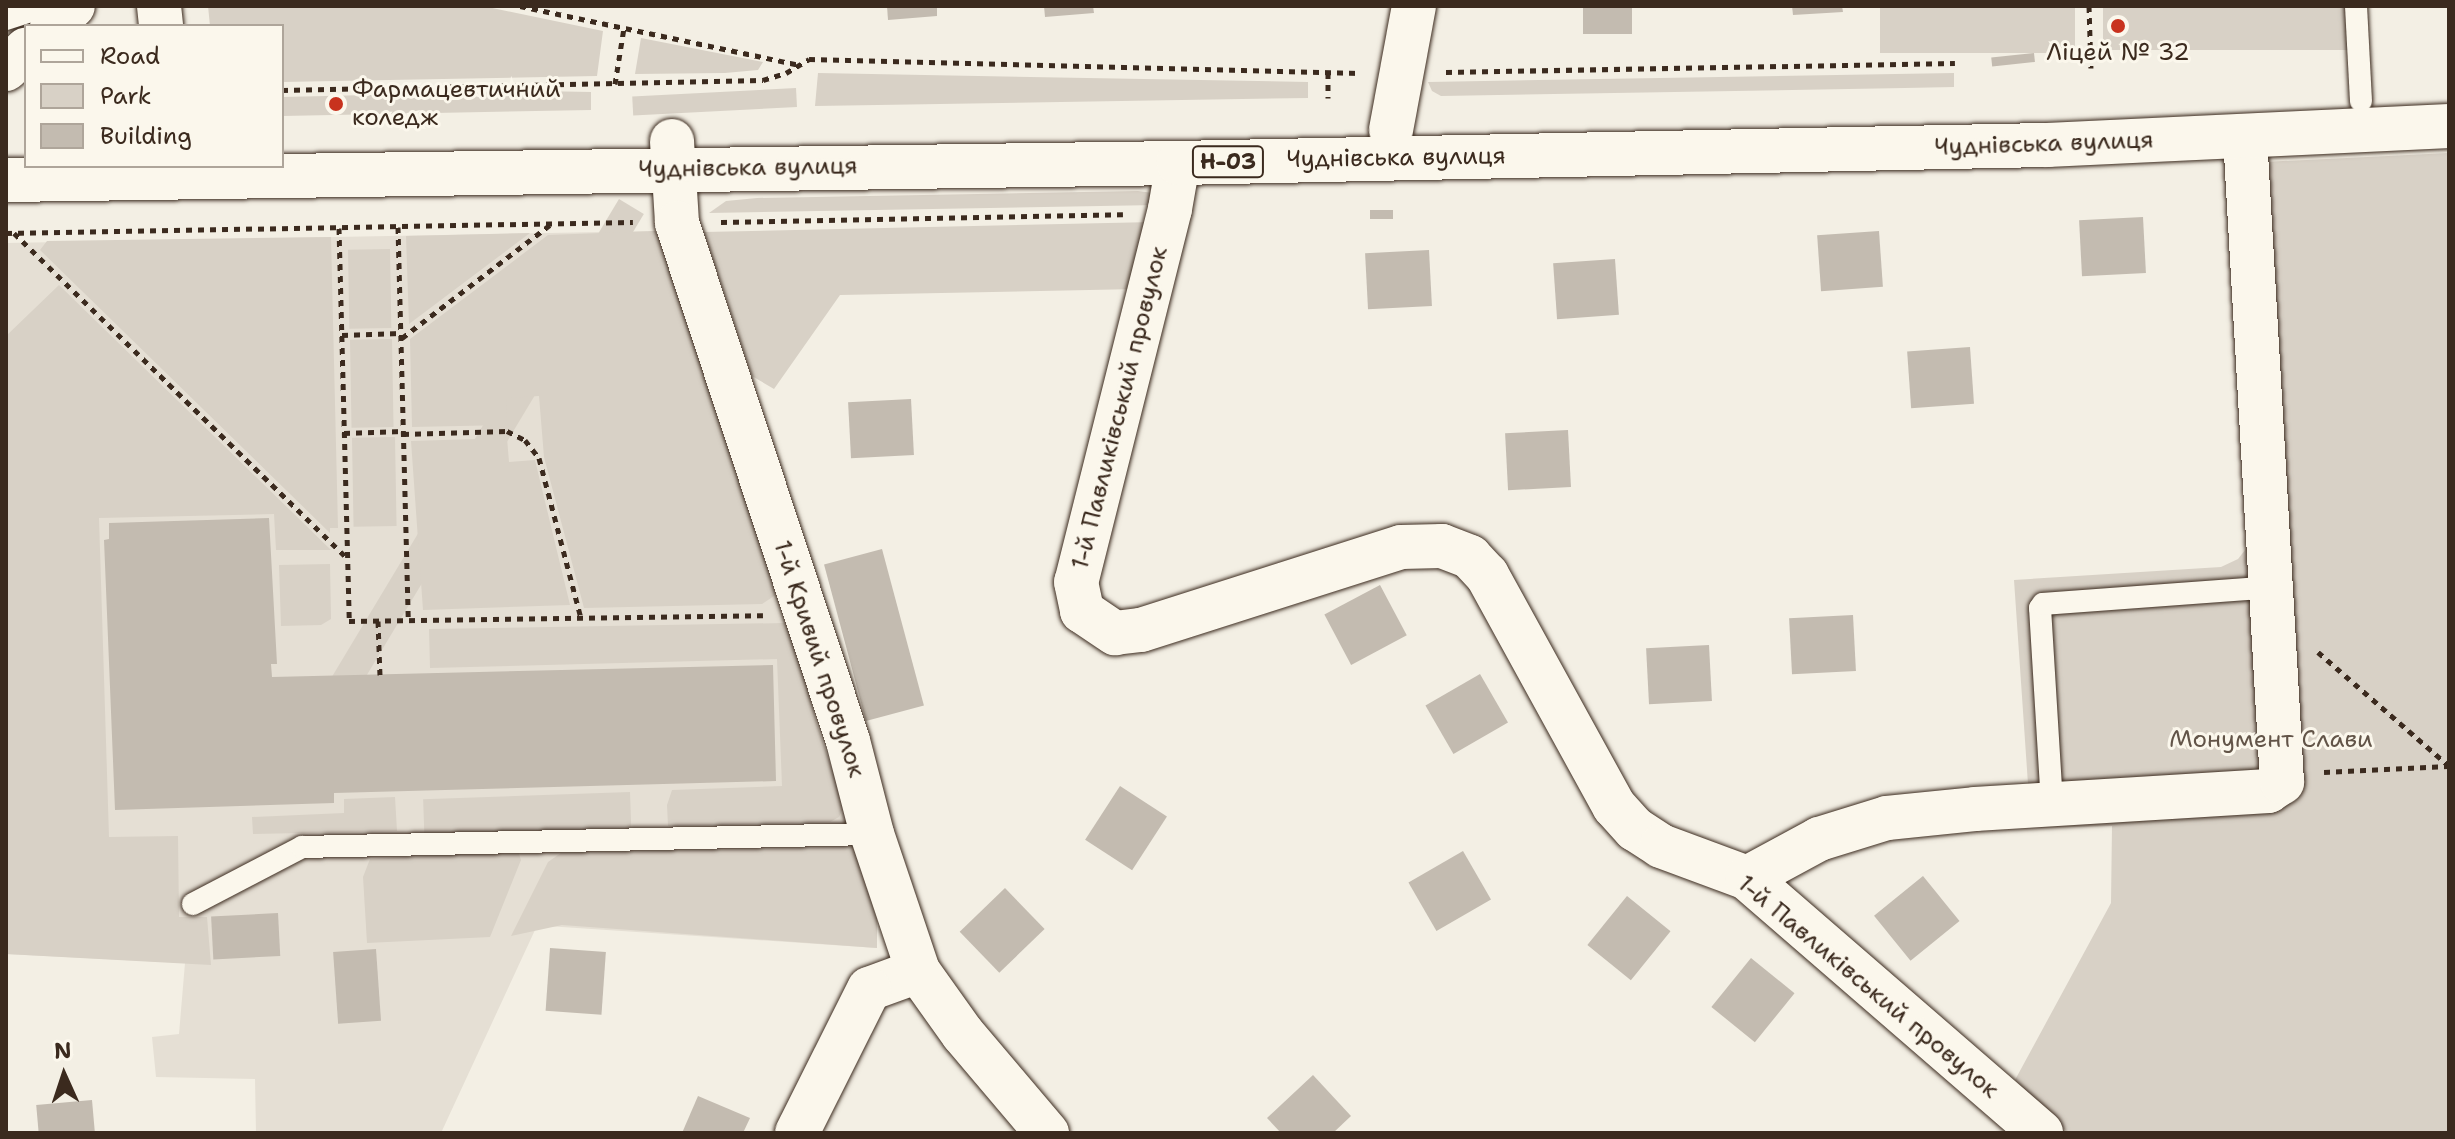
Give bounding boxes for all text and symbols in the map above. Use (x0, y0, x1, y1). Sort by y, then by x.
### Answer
marker: Ліцей № 32 (2109, 17, 2127, 35)
legend (24, 24, 284, 168)
place label: Ліцей № 32 (2046, 39, 2190, 67)
text: Road (100, 40, 160, 72)
place label: Фармацевтичний коледж (352, 76, 561, 132)
text: Park (100, 80, 152, 112)
marker: Фармацевтичний коледж (327, 95, 345, 113)
text: Building (100, 120, 192, 152)
street label: Чуднівська вулиця (1934, 126, 2154, 162)
street label: Чуднівська вулиця (1286, 142, 1506, 174)
road number: Н-03 (1190, 144, 1266, 180)
street label: Чуднівська вулиця (638, 152, 858, 184)
street label: 1-й Павликівський провулок (1066, 244, 1174, 572)
street label: 1-й Кривий провулок (767, 537, 871, 781)
park label: Монумент Слави (2169, 726, 2373, 754)
street label: 1-й Павликівський провулок (1732, 869, 2004, 1105)
north arrow (24, 1035, 104, 1115)
text: N (53, 1036, 72, 1065)

